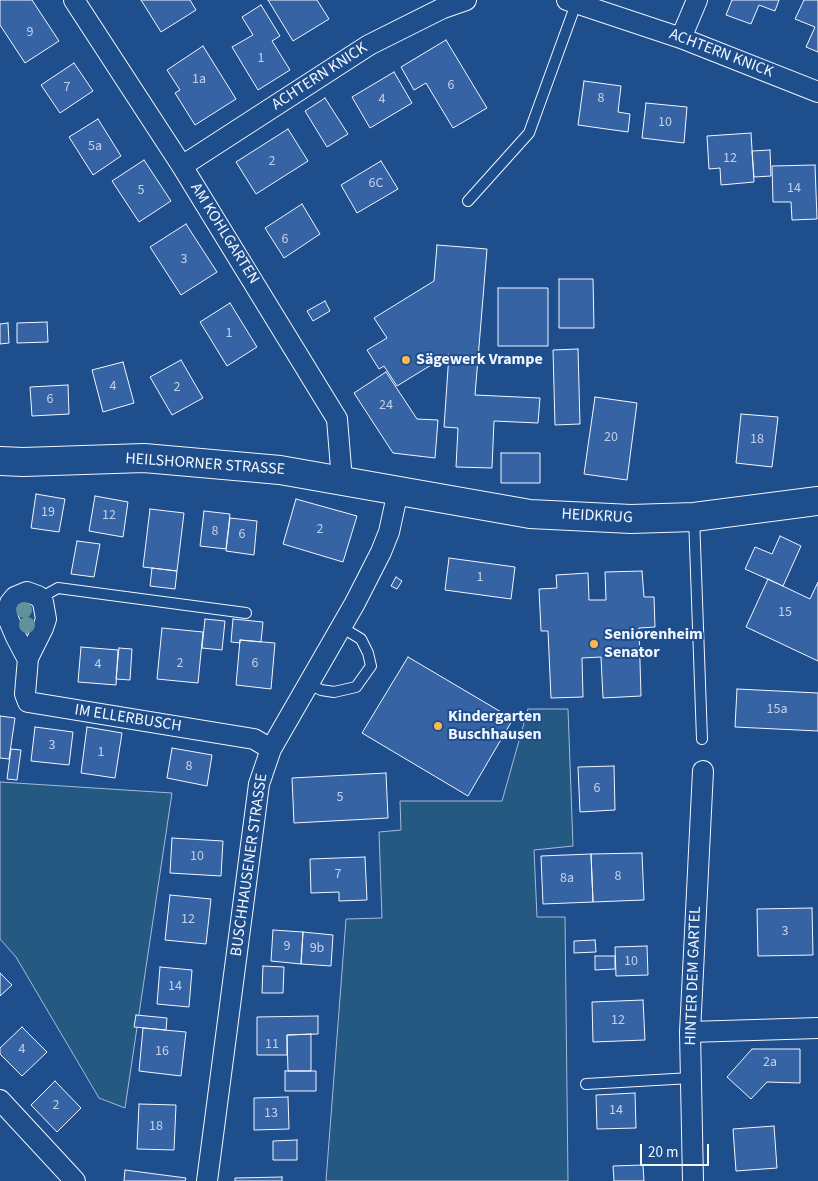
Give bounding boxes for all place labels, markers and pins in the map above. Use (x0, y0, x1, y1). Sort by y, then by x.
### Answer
place label: Sägewerk Vrampe (416, 350, 543, 370)
marker: Sägewerk Vrampe (400, 354, 412, 366)
place label: Seniorenheim Senator (604, 625, 703, 663)
marker: Seniorenheim Senator (588, 638, 600, 650)
place label: Kindergarten Buschhausen (448, 707, 542, 745)
marker: Kindergarten Buschhausen (432, 720, 444, 732)

